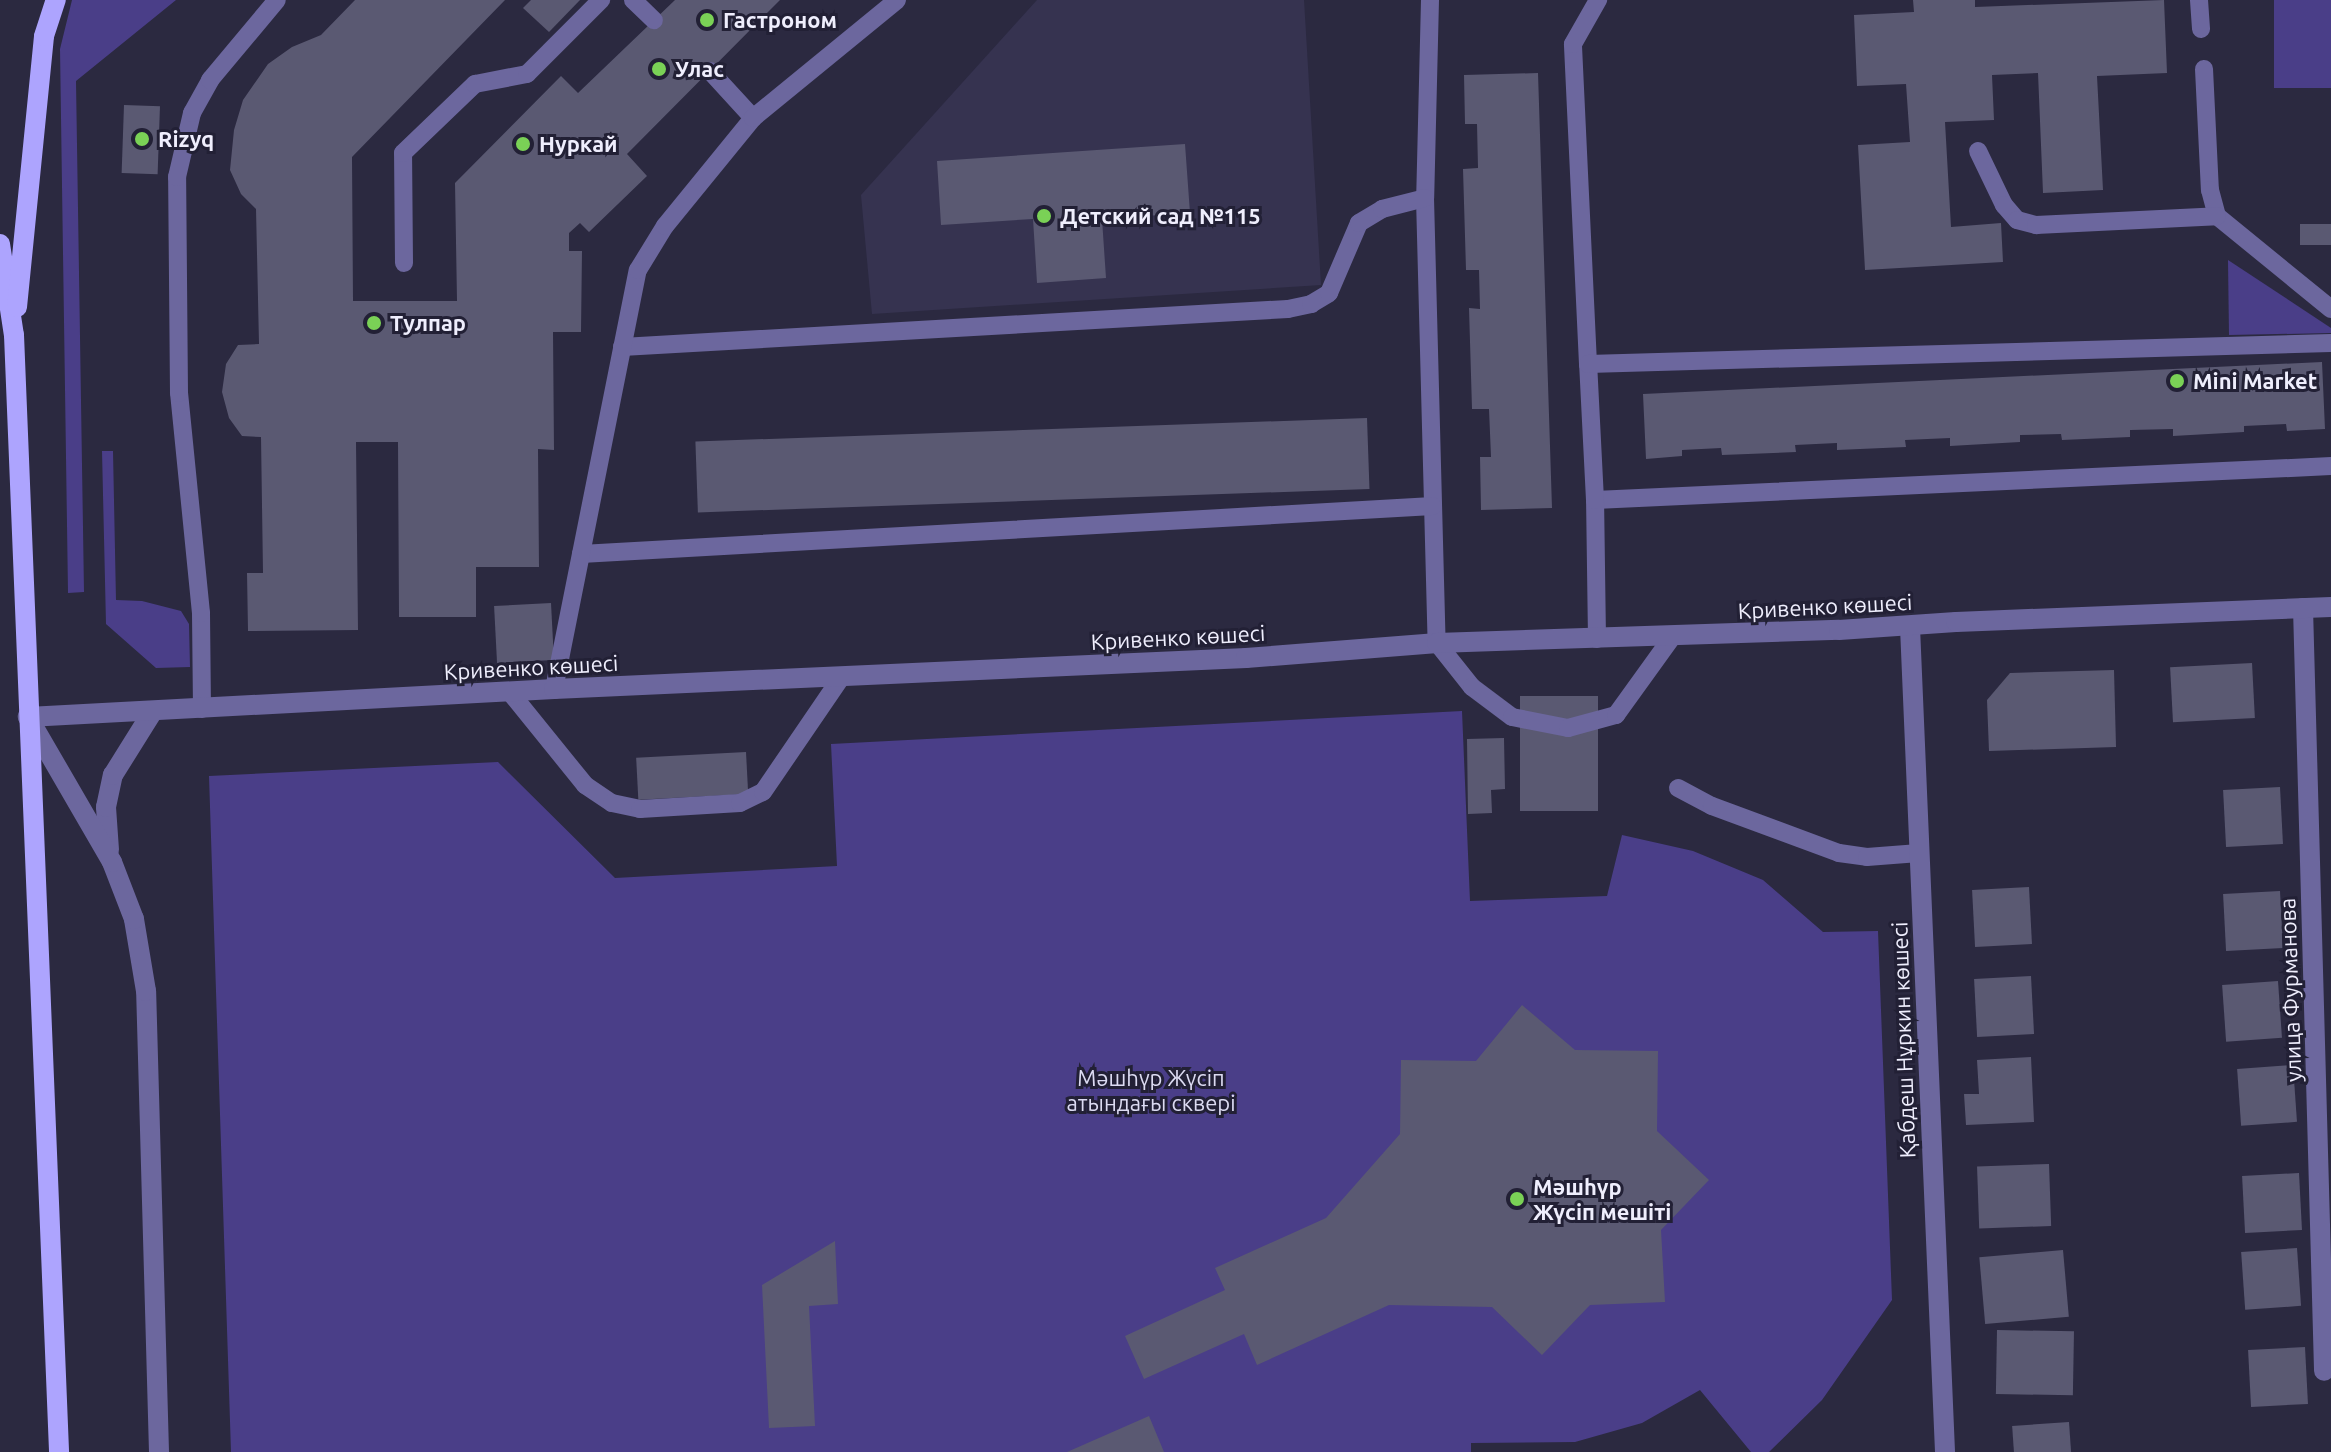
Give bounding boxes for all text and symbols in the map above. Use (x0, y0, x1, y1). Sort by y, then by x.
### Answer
place label: Гастроном (723, 7, 837, 33)
marker: Гастроном (698, 11, 716, 29)
place label: Улас (675, 56, 724, 82)
marker: Улас (650, 60, 668, 78)
place label: Rizyq (158, 126, 214, 152)
marker: Rizyq (133, 130, 151, 148)
place label: Нуркай (539, 131, 618, 157)
marker: Нуркай (514, 135, 532, 153)
place label: Детский сад №115 (1060, 203, 1261, 229)
marker: Детский сад №115 (1035, 207, 1053, 225)
place label: Тулпар (390, 310, 466, 336)
marker: Тулпар (365, 314, 383, 332)
place label: Mini Market (2193, 368, 2317, 394)
marker: Mini Market (2168, 372, 2186, 390)
street label: Кривенко көшесі (1737, 588, 1913, 624)
street label: Кривенко көшесі (1090, 619, 1266, 655)
street label: Кривенко көшесі (443, 649, 619, 685)
street label: улица Фурманова (2274, 898, 2306, 1082)
street label: Қабдеш Нұркин көшесі (1886, 921, 1920, 1159)
park label: Мәшһүр Жүсіп атындағы сквері (1066, 1064, 1236, 1116)
place label: Мәшһүр Жүсіп мешіті (1533, 1173, 1671, 1224)
marker: Мәшһүр Жүсіп мешіті (1508, 1190, 1526, 1208)

